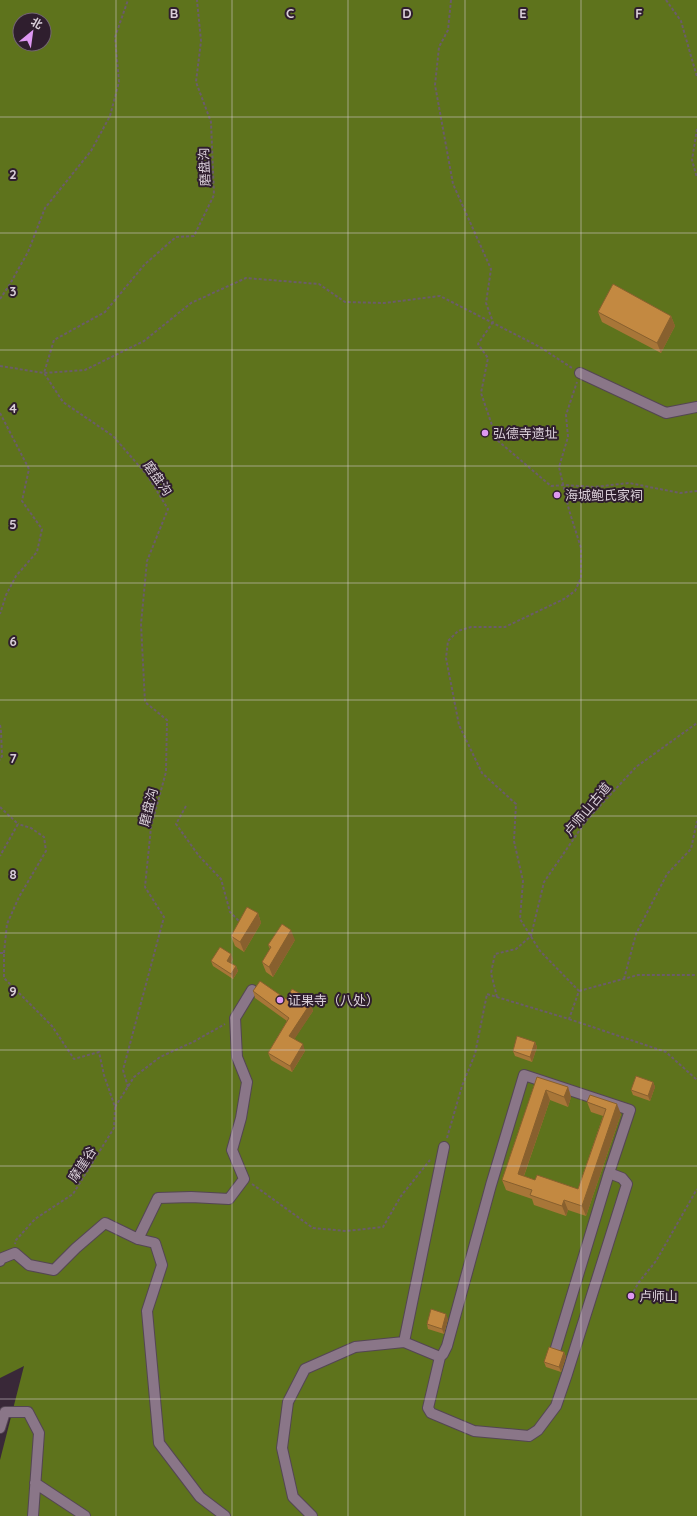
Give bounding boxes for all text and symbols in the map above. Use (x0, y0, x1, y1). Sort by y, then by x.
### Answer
text: B (170, 5, 178, 21)
text: C (286, 5, 294, 21)
text: D (402, 5, 412, 21)
text: E (519, 5, 527, 21)
text: F (635, 5, 643, 21)
north arrow (12, 12, 52, 52)
text: 北 (29, 14, 45, 32)
street label: 磨盘沟 (195, 147, 213, 187)
text: 2 (9, 166, 17, 182)
text: 3 (10, 283, 17, 299)
text: 4 (9, 400, 17, 416)
place label: 弘德寺遗址 (493, 425, 558, 441)
marker: 弘德寺遗址 (480, 428, 490, 438)
street label: 磨盘沟 (140, 457, 176, 499)
place label: 海城鲍氏家祠 (565, 487, 643, 503)
marker: 海城鲍氏家祠 (552, 490, 562, 500)
text: 5 (9, 516, 17, 532)
text: 6 (9, 633, 17, 649)
text: 7 (9, 750, 17, 766)
street label: 卢师山古道 (560, 779, 614, 839)
street label: 磨盘沟 (136, 786, 160, 828)
text: 8 (9, 866, 17, 882)
text: 9 (9, 983, 17, 999)
place label: 证果寺（八处） (288, 992, 379, 1008)
marker: 证果寺（八处） (275, 995, 285, 1005)
street label: 摩崖谷 (65, 1143, 99, 1185)
place label: 卢师山 (639, 1288, 678, 1304)
marker: 卢师山 (626, 1291, 636, 1301)

